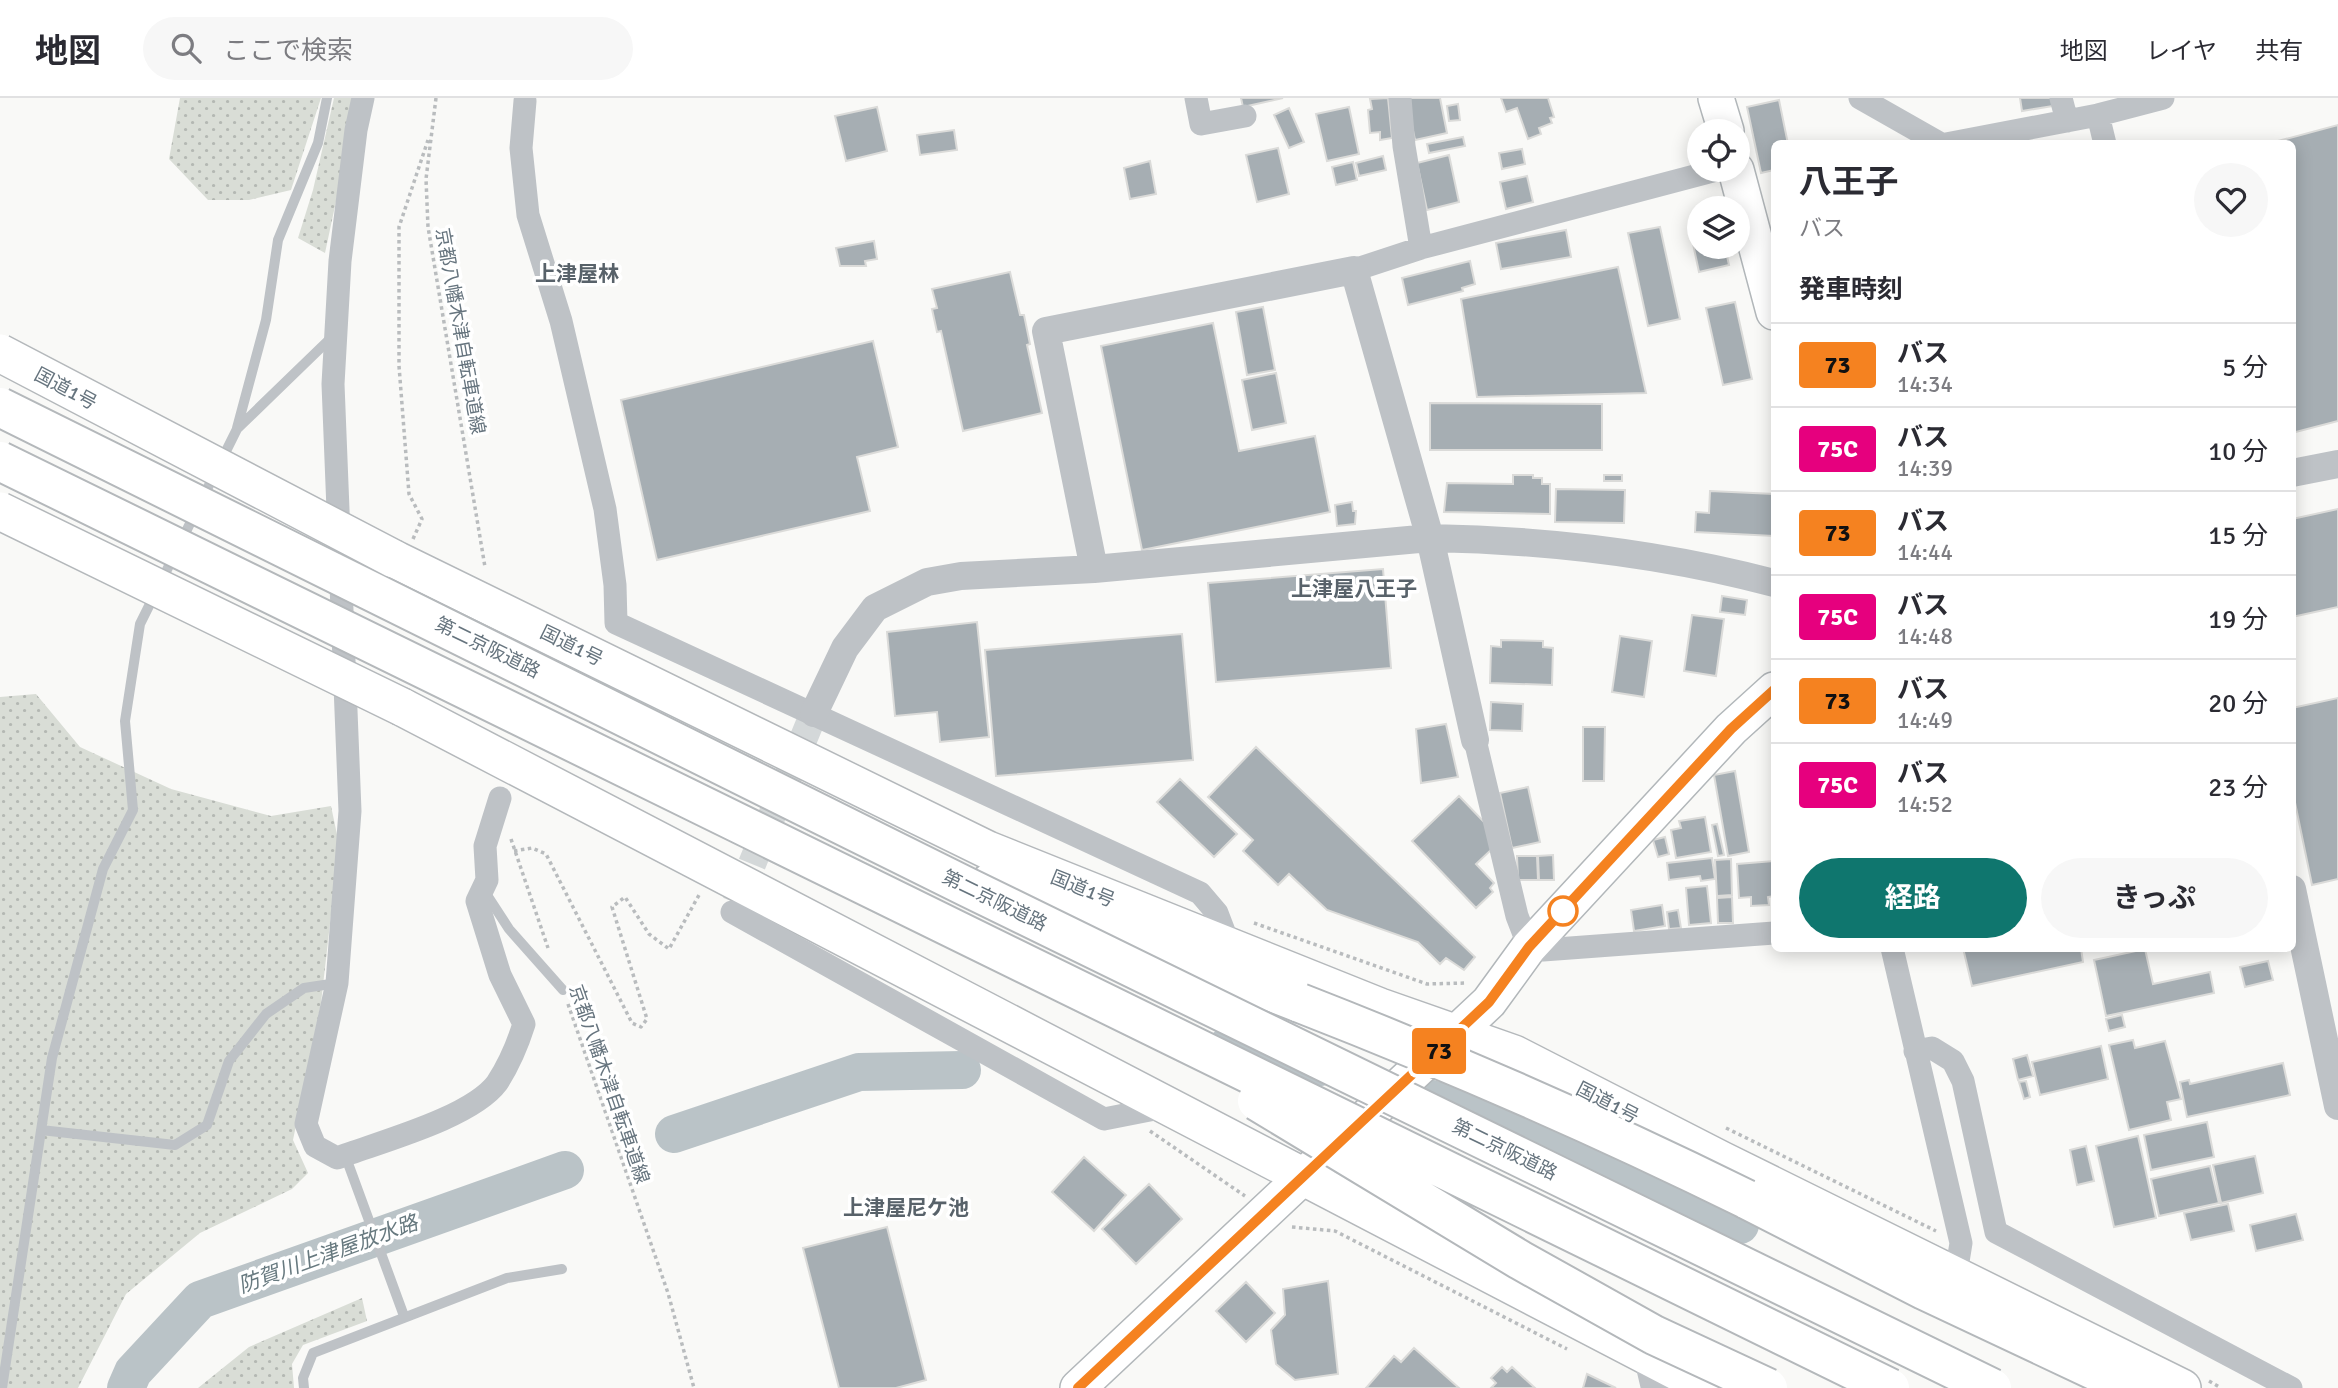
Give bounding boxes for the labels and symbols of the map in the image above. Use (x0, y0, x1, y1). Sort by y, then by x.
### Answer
street label: 京都八幡木津自転車道線 (430, 226, 490, 436)
district label: 上津屋林 (535, 261, 619, 287)
street label: 国道1号 (30, 362, 101, 415)
district label: 上津屋八王子 (1291, 576, 1417, 602)
street label: 第二京阪道路 (431, 612, 544, 684)
street label: 国道1号 (536, 620, 607, 671)
street label: 第二京阪道路 (938, 865, 1051, 937)
street label: 国道1号 (1047, 865, 1118, 913)
unlabelled marker (1548, 896, 1578, 926)
street label: 京都八幡木津自転車道線 (564, 982, 654, 1187)
line badge: 73 (1408, 1028, 1470, 1074)
street label: 国道1号 (1572, 1077, 1643, 1129)
street label: 第二京阪道路 (1448, 1114, 1561, 1186)
district label: 上津屋尼ケ池 (843, 1195, 969, 1221)
water label: 防賀川上津屋放水路 (235, 1209, 423, 1299)

